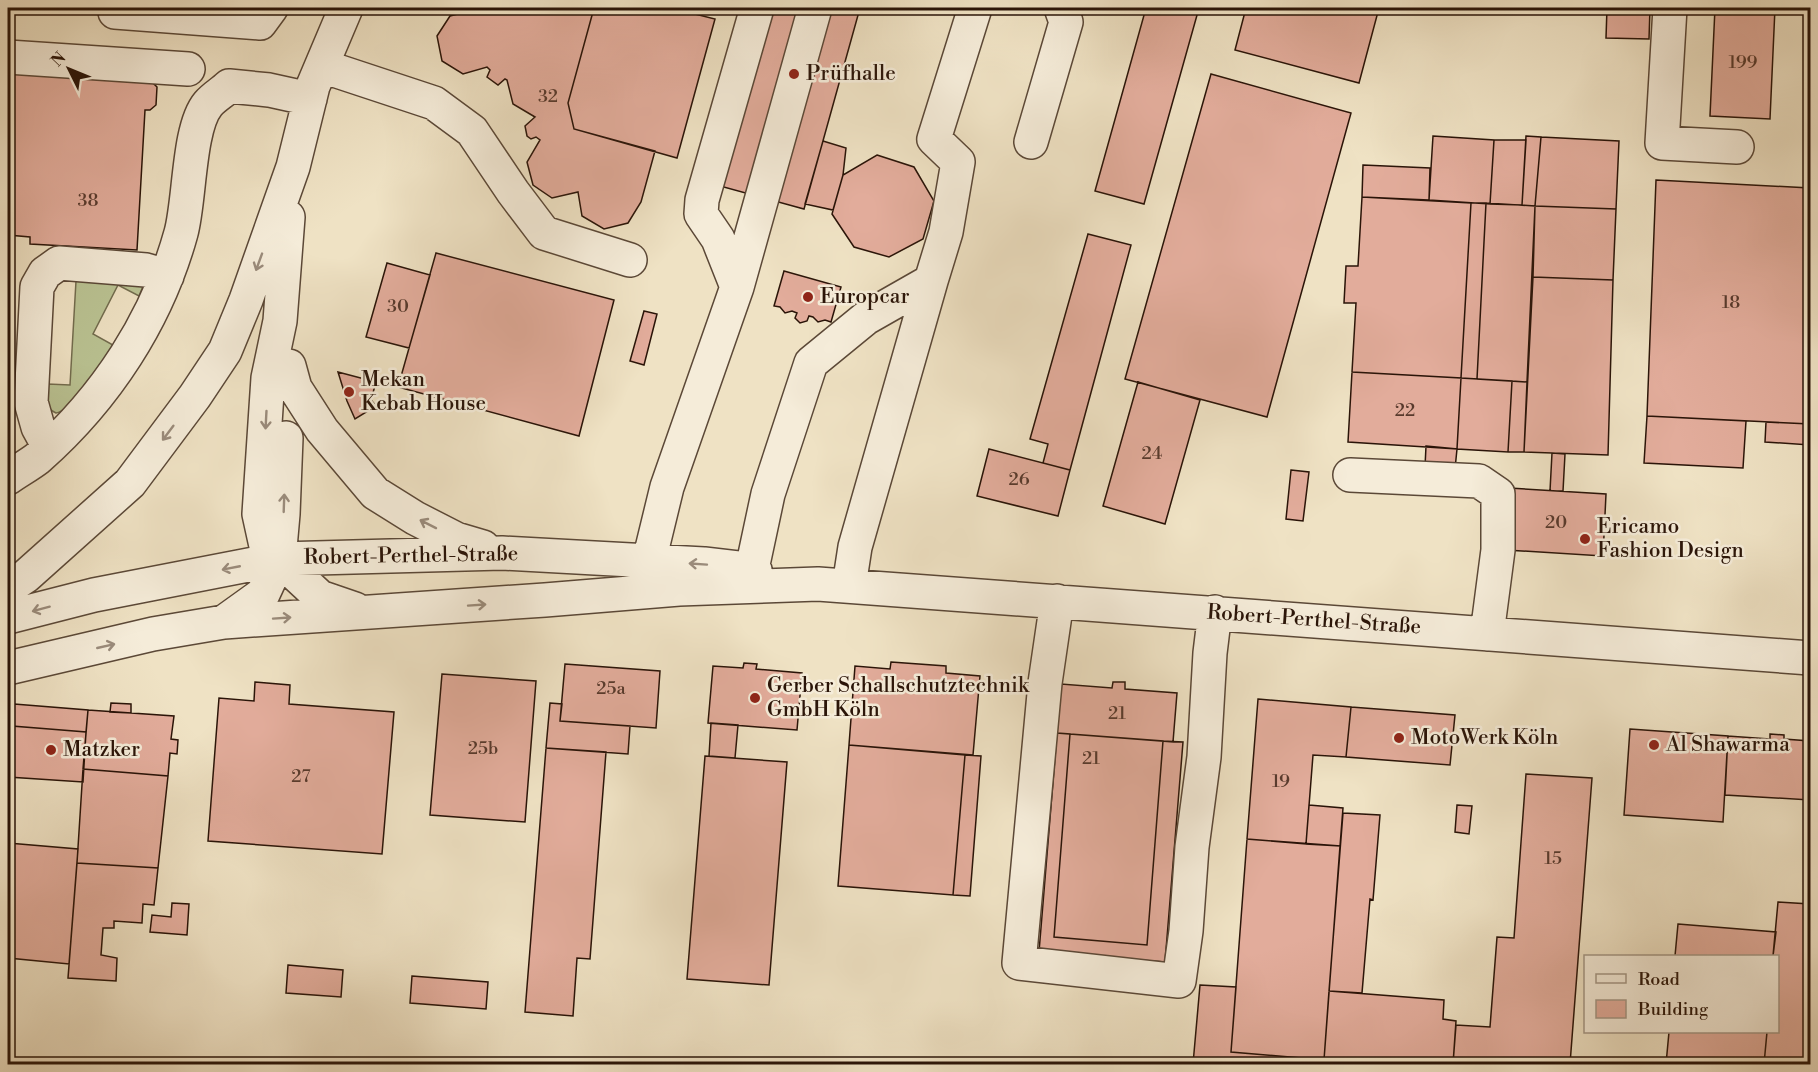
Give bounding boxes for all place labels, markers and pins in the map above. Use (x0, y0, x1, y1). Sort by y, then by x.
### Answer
place label: Prüfhalle (806, 61, 896, 87)
marker: Prüfhalle (787, 67, 801, 81)
place label: Europcar (820, 284, 910, 310)
marker: Europcar (801, 290, 815, 304)
place label: Mekan Kebab House (361, 367, 486, 417)
marker: Mekan Kebab House (342, 385, 356, 399)
place label: Ericamo Fashion Design (1597, 514, 1744, 564)
marker: Ericamo Fashion Design (1578, 532, 1592, 546)
place label: Gerber Schallschutztechnik GmbH Köln (767, 673, 1030, 723)
marker: Gerber Schallschutztechnik GmbH Köln (748, 691, 762, 705)
place label: MotoWerk Köln (1411, 725, 1559, 751)
marker: MotoWerk Köln (1392, 731, 1406, 745)
place label: Al Shawarma (1665, 732, 1790, 758)
place label: Matzker (63, 737, 140, 763)
marker: Al Shawarma (1647, 738, 1661, 752)
marker: Matzker (44, 743, 58, 757)

